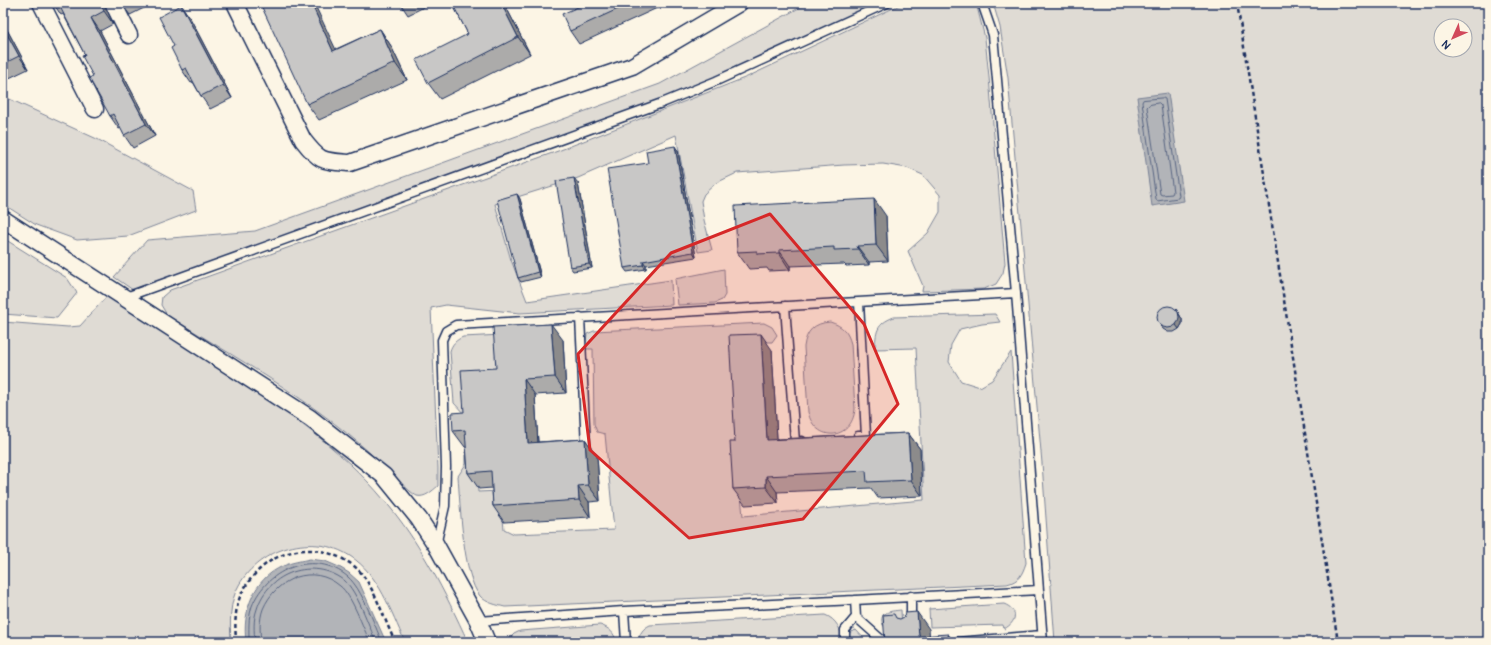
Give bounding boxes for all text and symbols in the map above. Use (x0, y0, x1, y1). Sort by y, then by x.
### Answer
north arrow (1433, 18, 1473, 58)
text: N (1439, 37, 1454, 52)

